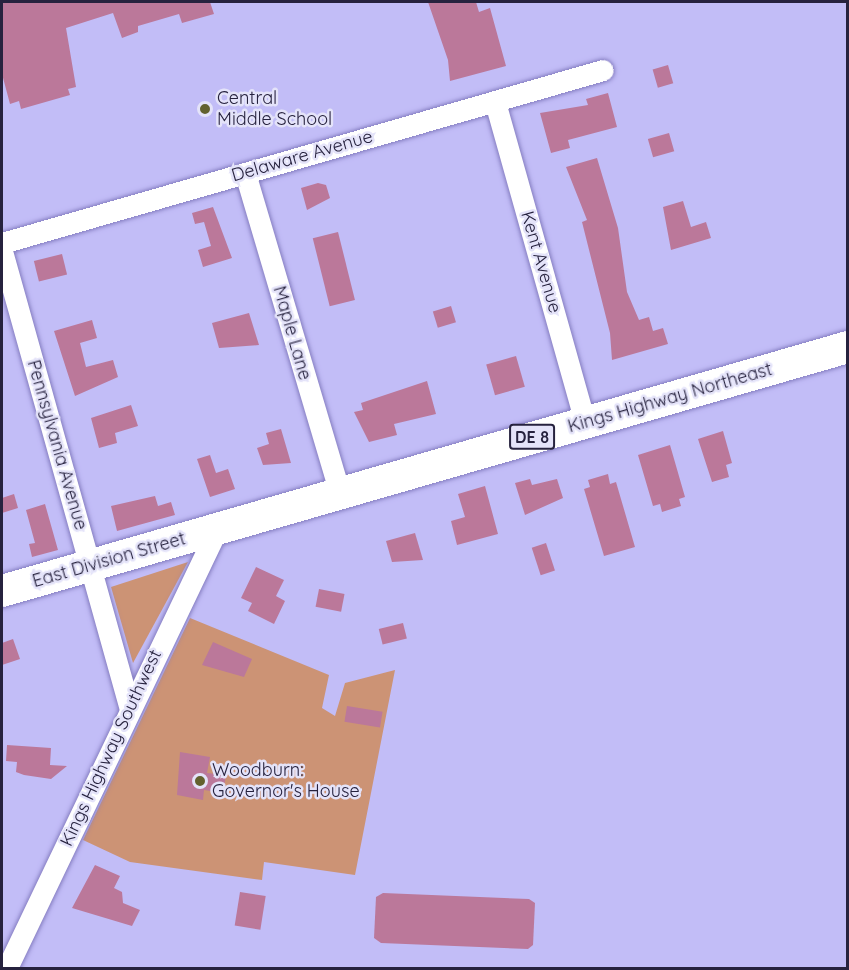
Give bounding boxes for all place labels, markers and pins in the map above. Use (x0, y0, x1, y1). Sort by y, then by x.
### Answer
place label: Central Middle School (217, 88, 332, 130)
marker: Central Middle School (198, 102, 212, 116)
place label: Woodburn: Governor's House (212, 760, 360, 802)
marker: Woodburn: Governor's House (193, 774, 207, 788)

